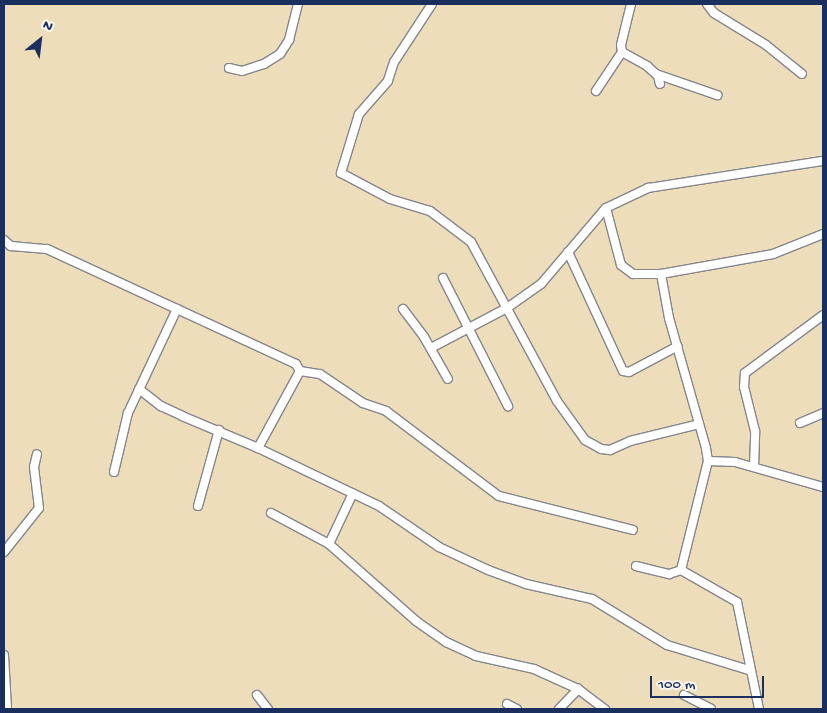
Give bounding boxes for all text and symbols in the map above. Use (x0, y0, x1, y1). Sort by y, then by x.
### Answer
north arrow (15, 15, 65, 65)
text: N (39, 17, 56, 36)
scale bar (652, 666, 766, 698)
text: 100 m (658, 676, 695, 694)

